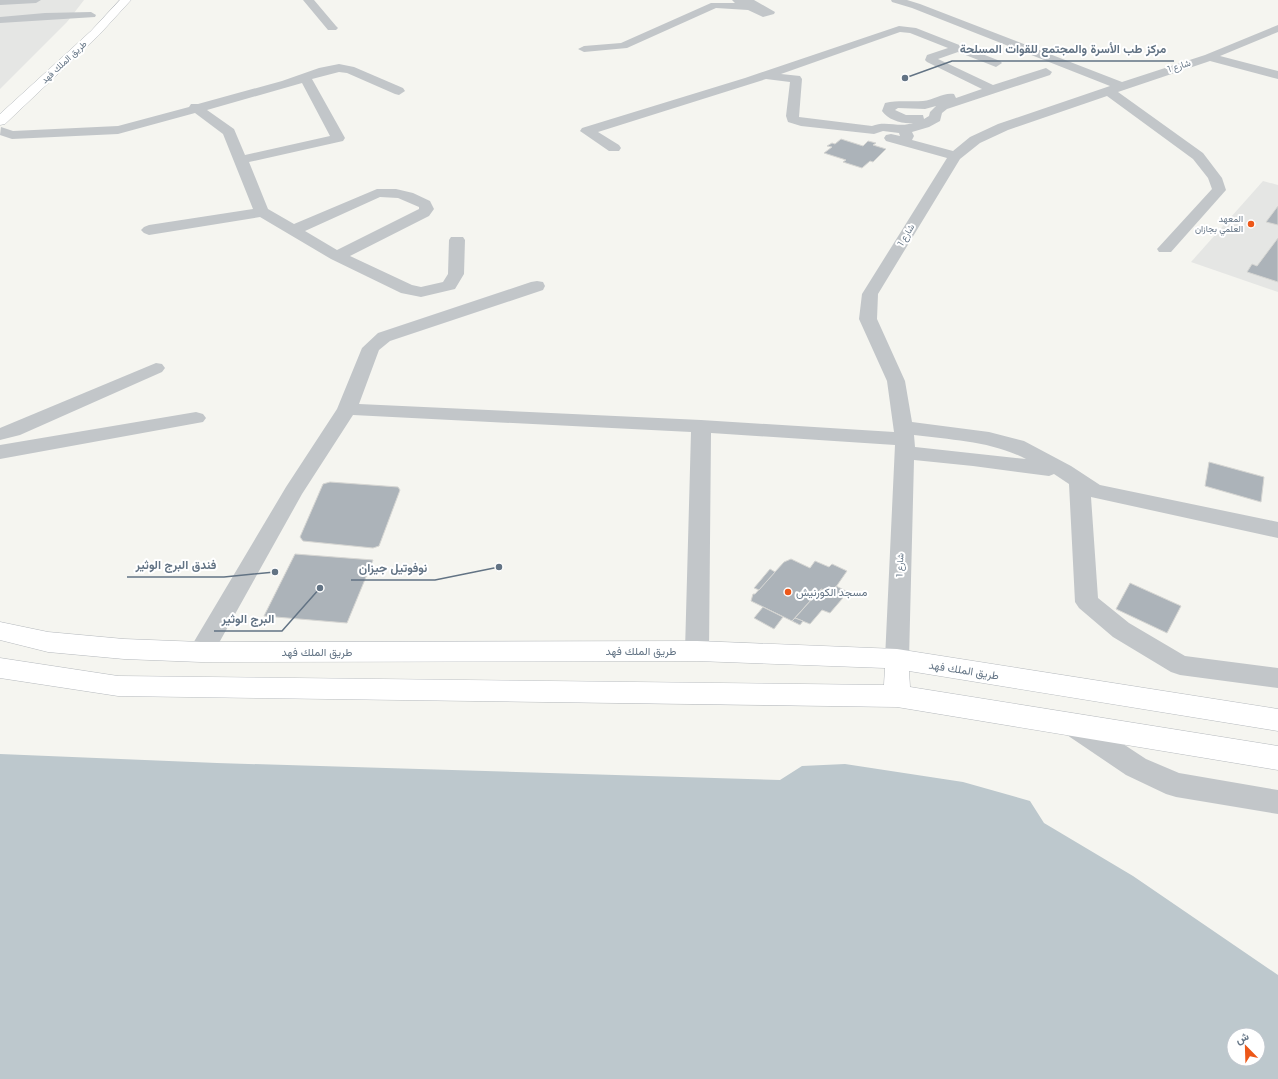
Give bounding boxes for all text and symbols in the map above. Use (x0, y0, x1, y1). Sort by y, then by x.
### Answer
callout: مركز طب الأسرة والمجتمع للقوات المسلحة (952, 37, 1174, 61)
street label: طريق الملك فهد (39, 38, 89, 86)
text: مركز طب الأسرة والمجتمع للقوات المسلحة (960, 41, 1167, 57)
street label: شارع 1 (1166, 57, 1192, 75)
place label: المعهد العلمي بجازان (1195, 213, 1243, 236)
marker: المعهد العلمي بجازان (1246, 219, 1256, 229)
street label: شارع 1 (895, 222, 917, 248)
callout: فندق البرج الوثير (127, 553, 224, 577)
street label: شارع 1 (894, 553, 906, 577)
callout: نوفوتيل جيزان (351, 556, 435, 580)
text: فندق البرج الوثير (135, 557, 217, 573)
text: نوفوتيل جيزان (359, 560, 428, 576)
place label: مسجد الكورنيش (796, 585, 867, 599)
marker: مسجد الكورنيش (783, 587, 793, 597)
callout: البرج الوثير (214, 607, 282, 631)
text: البرج الوثير (221, 611, 274, 627)
street label: طريق الملك فهد (606, 644, 676, 658)
street label: طريق الملك فهد (282, 645, 352, 659)
street label: طريق الملك فهد (928, 658, 1000, 682)
north arrow (1226, 1027, 1266, 1067)
text: ش (1233, 1029, 1251, 1047)

